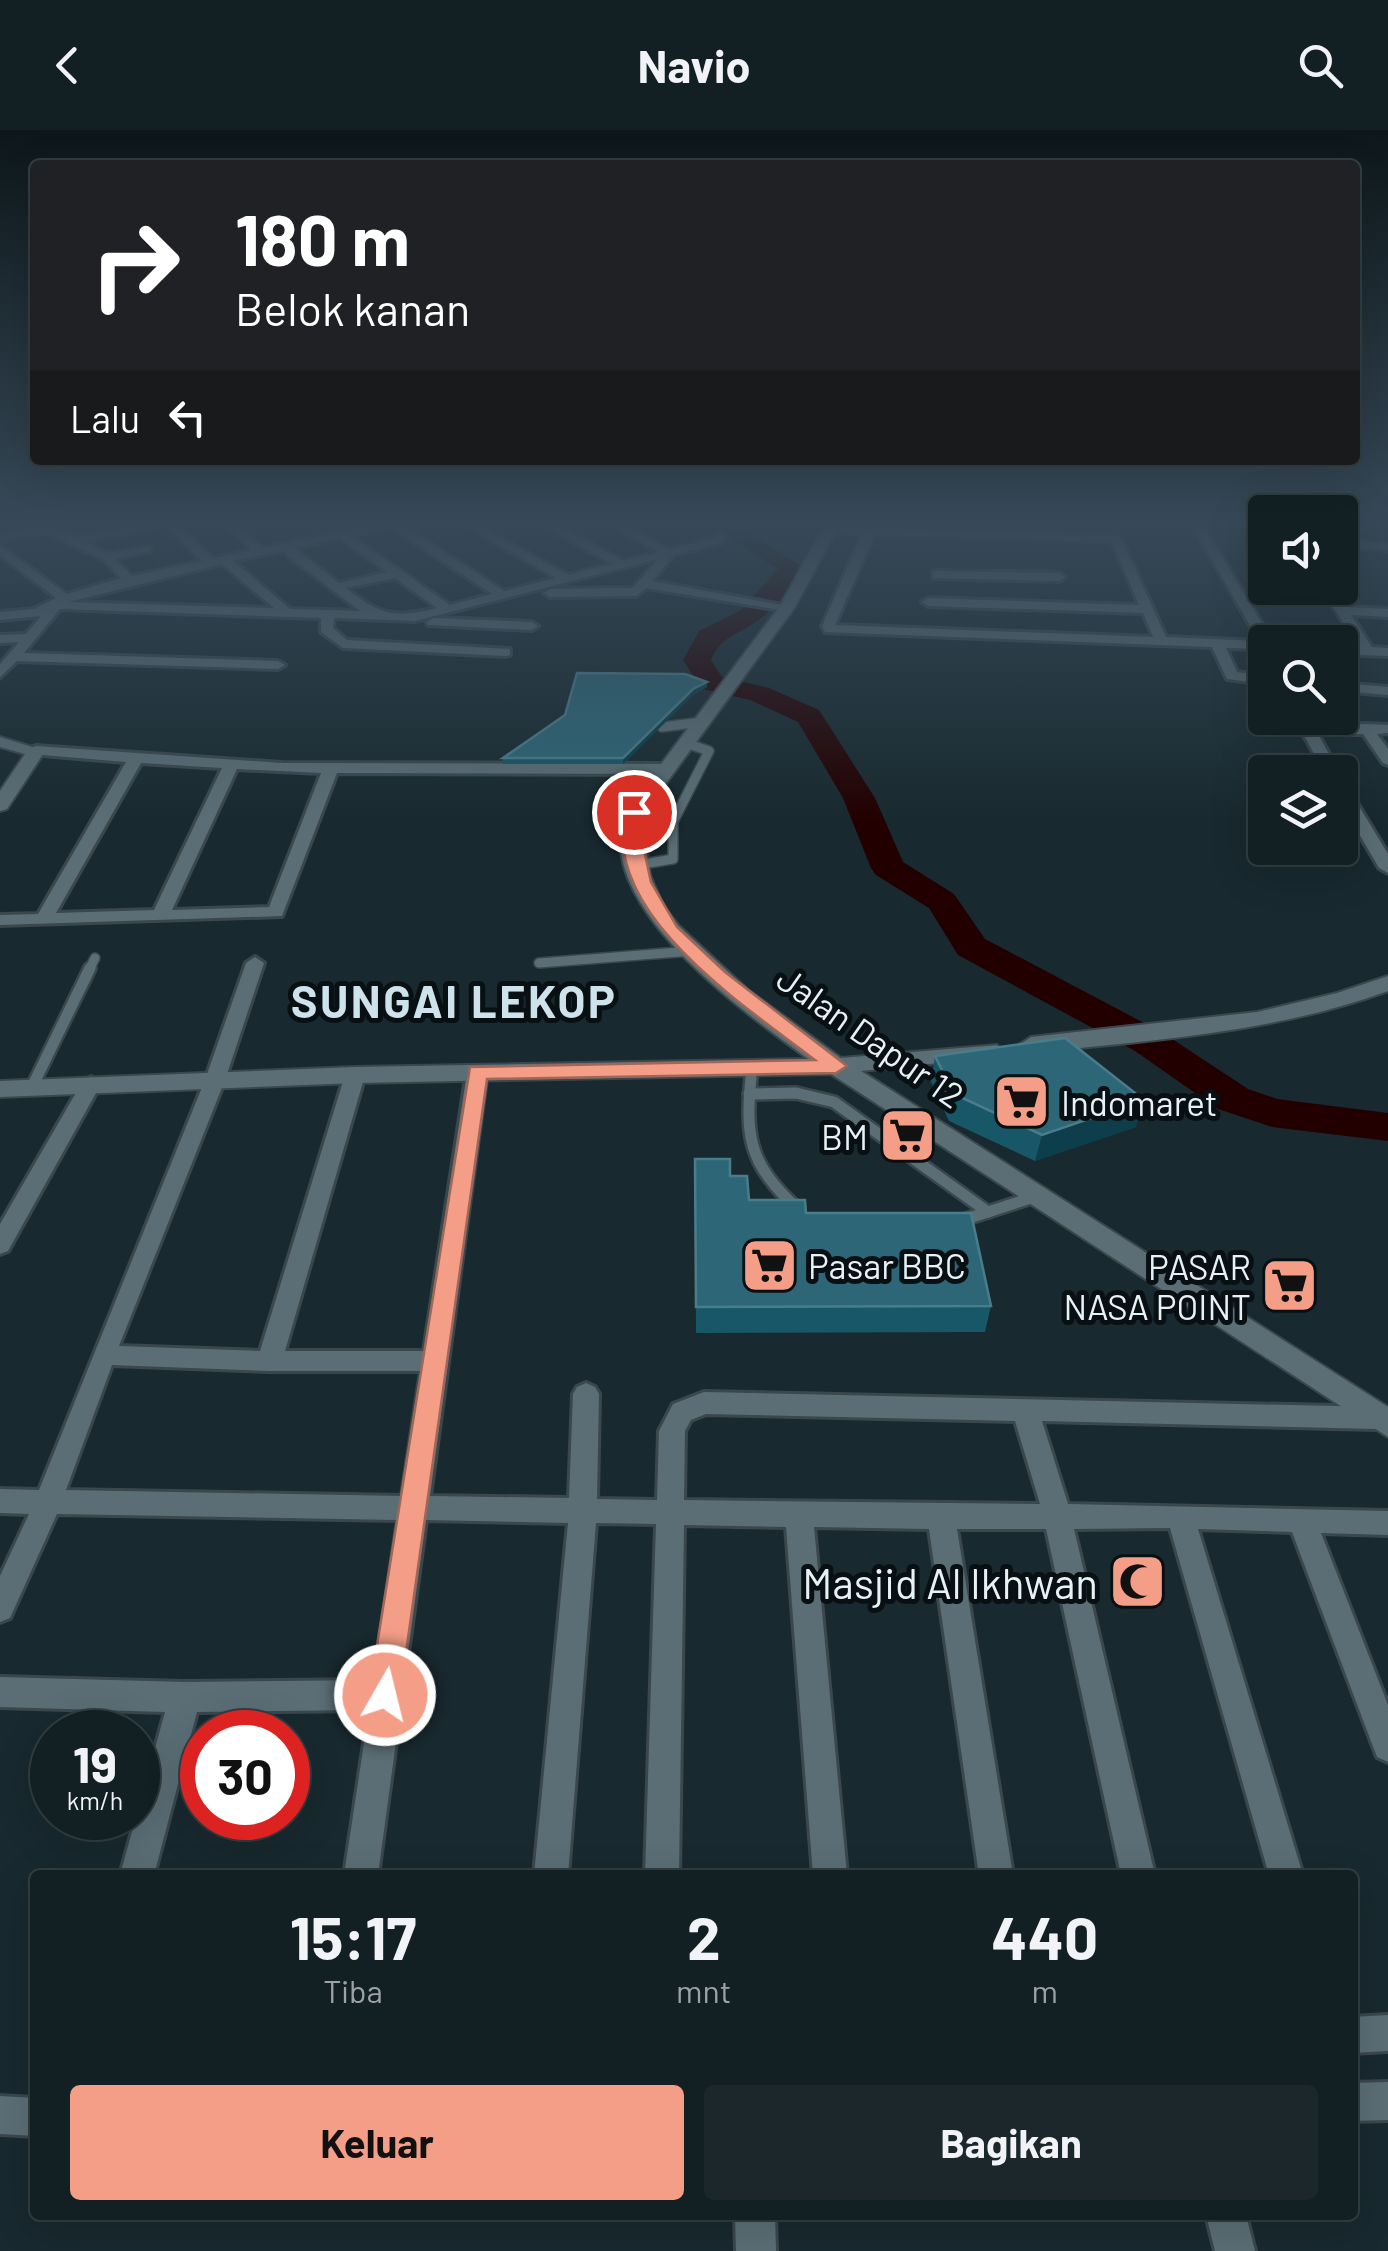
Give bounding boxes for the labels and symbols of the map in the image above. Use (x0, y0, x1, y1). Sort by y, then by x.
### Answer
pin (592, 770, 677, 855)
street label: Jalan Dapur 12 (770, 956, 972, 1116)
district label: SUNGAI LEKOP (291, 973, 617, 1027)
supermarket icon: Indomaret (992, 1072, 1052, 1132)
place label: Indomaret (1061, 1081, 1217, 1123)
supermarket icon: BM (877, 1106, 937, 1166)
place label: BM (821, 1115, 868, 1157)
supermarket icon: Pasar BBC (739, 1235, 799, 1295)
place label: Pasar BBC (808, 1244, 966, 1286)
place label: PASAR NASA POINT (1064, 1245, 1251, 1327)
supermarket icon: PASAR NASA POINT (1260, 1256, 1320, 1316)
mosque icon: Masjid Al Ikhwan (1107, 1552, 1167, 1612)
place label: Masjid Al Ikhwan (802, 1557, 1098, 1608)
position arrow (333, 1643, 437, 1747)
speed limit sign: 30 (180, 1710, 310, 1840)

